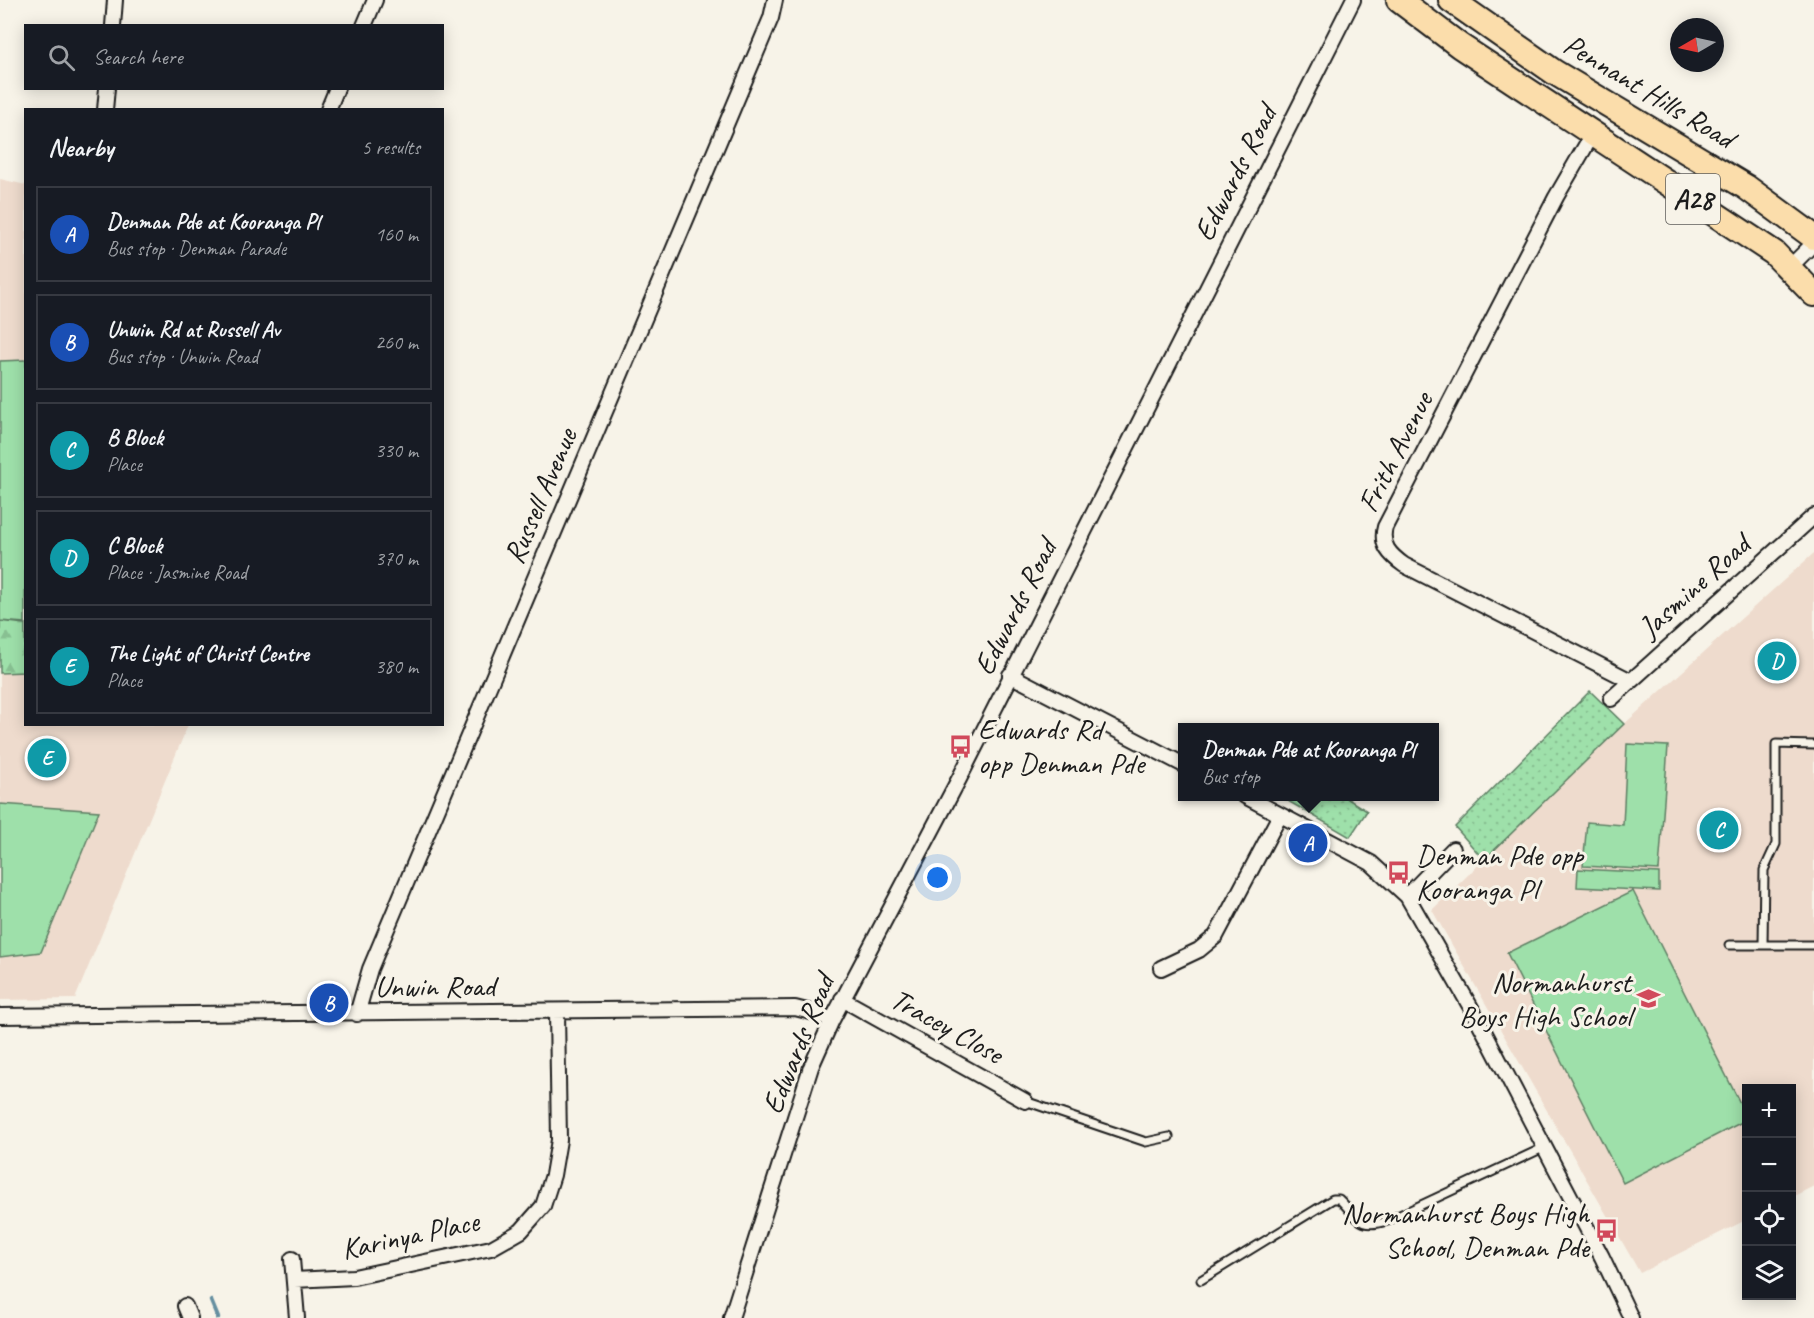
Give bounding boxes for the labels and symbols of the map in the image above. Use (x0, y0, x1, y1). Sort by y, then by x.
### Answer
north arrow (1670, 18, 1724, 72)
street label: Pennant Hills Road (1557, 25, 1745, 159)
street label: Edwards Road (1185, 95, 1287, 247)
road number: A28 (1666, 174, 1720, 224)
street label: Frith Avenue (1349, 384, 1442, 518)
street label: Russell Avenue (495, 421, 586, 569)
street label: Jasmine Road (1629, 523, 1761, 647)
street label: Edwards Road (965, 529, 1067, 681)
pin: D (1758, 638, 1796, 684)
place label: Edwards Rd opp Denman Pde (978, 710, 1146, 782)
bus stop icon: Edwards Rd opp Denman Pde (947, 733, 973, 759)
pin: E (28, 736, 66, 780)
pin: C (1700, 808, 1738, 852)
pin: A (1288, 820, 1328, 866)
place label: Denman Pde opp Kooranga Pl (1416, 836, 1584, 908)
bus stop icon: Denman Pde opp Kooranga Pl (1385, 859, 1411, 885)
your location (923, 863, 952, 892)
place label: Normanhurst Boys High School (1459, 963, 1636, 1035)
street label: Edwards Road (753, 965, 845, 1119)
street label: Unwin Road (375, 967, 499, 1005)
pin: B (310, 980, 348, 1026)
street label: Tracey Close (884, 980, 1012, 1073)
school or university icon: Normanhurst Boys High School (1636, 986, 1662, 1012)
place label: Normanhurst Boys High School, Denman Pde (1342, 1194, 1591, 1266)
street label: Karinya Place (338, 1201, 484, 1268)
bus stop icon: Normanhurst Boys High School, Denman Pde (1594, 1217, 1620, 1243)

